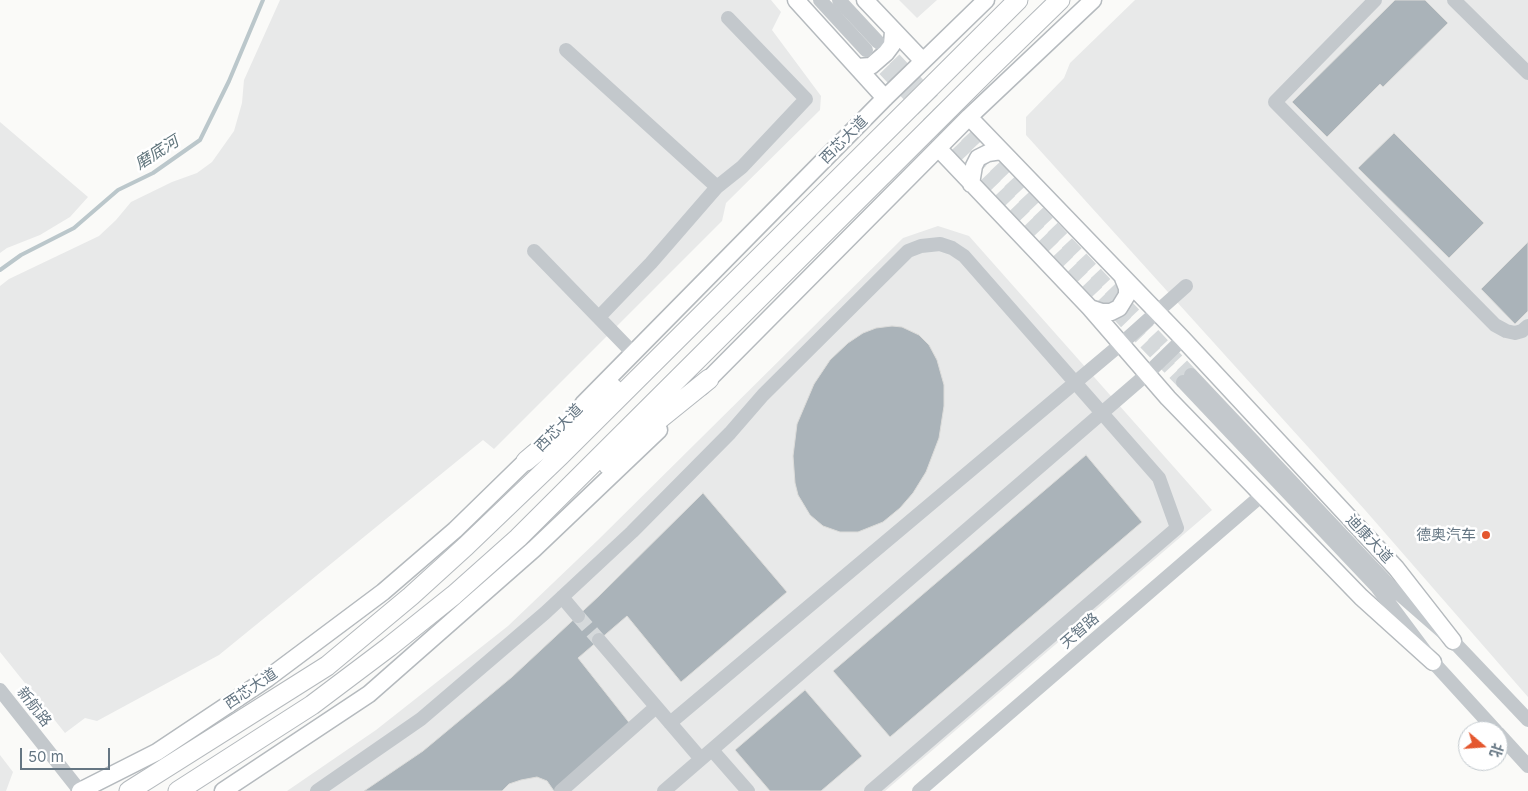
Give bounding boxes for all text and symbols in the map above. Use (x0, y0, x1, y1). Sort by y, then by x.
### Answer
street label: 西芯大道 (816, 112, 872, 168)
water label: 磨底河 (132, 132, 182, 174)
street label: 西芯大道 (531, 400, 587, 456)
street label: 迪康大道 (1342, 511, 1396, 567)
place label: 德奥汽车 (1416, 526, 1476, 544)
marker: 德奥汽车 (1480, 529, 1492, 541)
street label: 天智路 (1057, 609, 1103, 653)
street label: 西芯大道 (221, 665, 281, 713)
street label: 新航路 (13, 684, 55, 730)
north arrow (1458, 721, 1508, 771)
scale bar (22, 738, 112, 770)
text: 北 (1487, 741, 1507, 760)
text: 50 m (28, 747, 64, 766)

